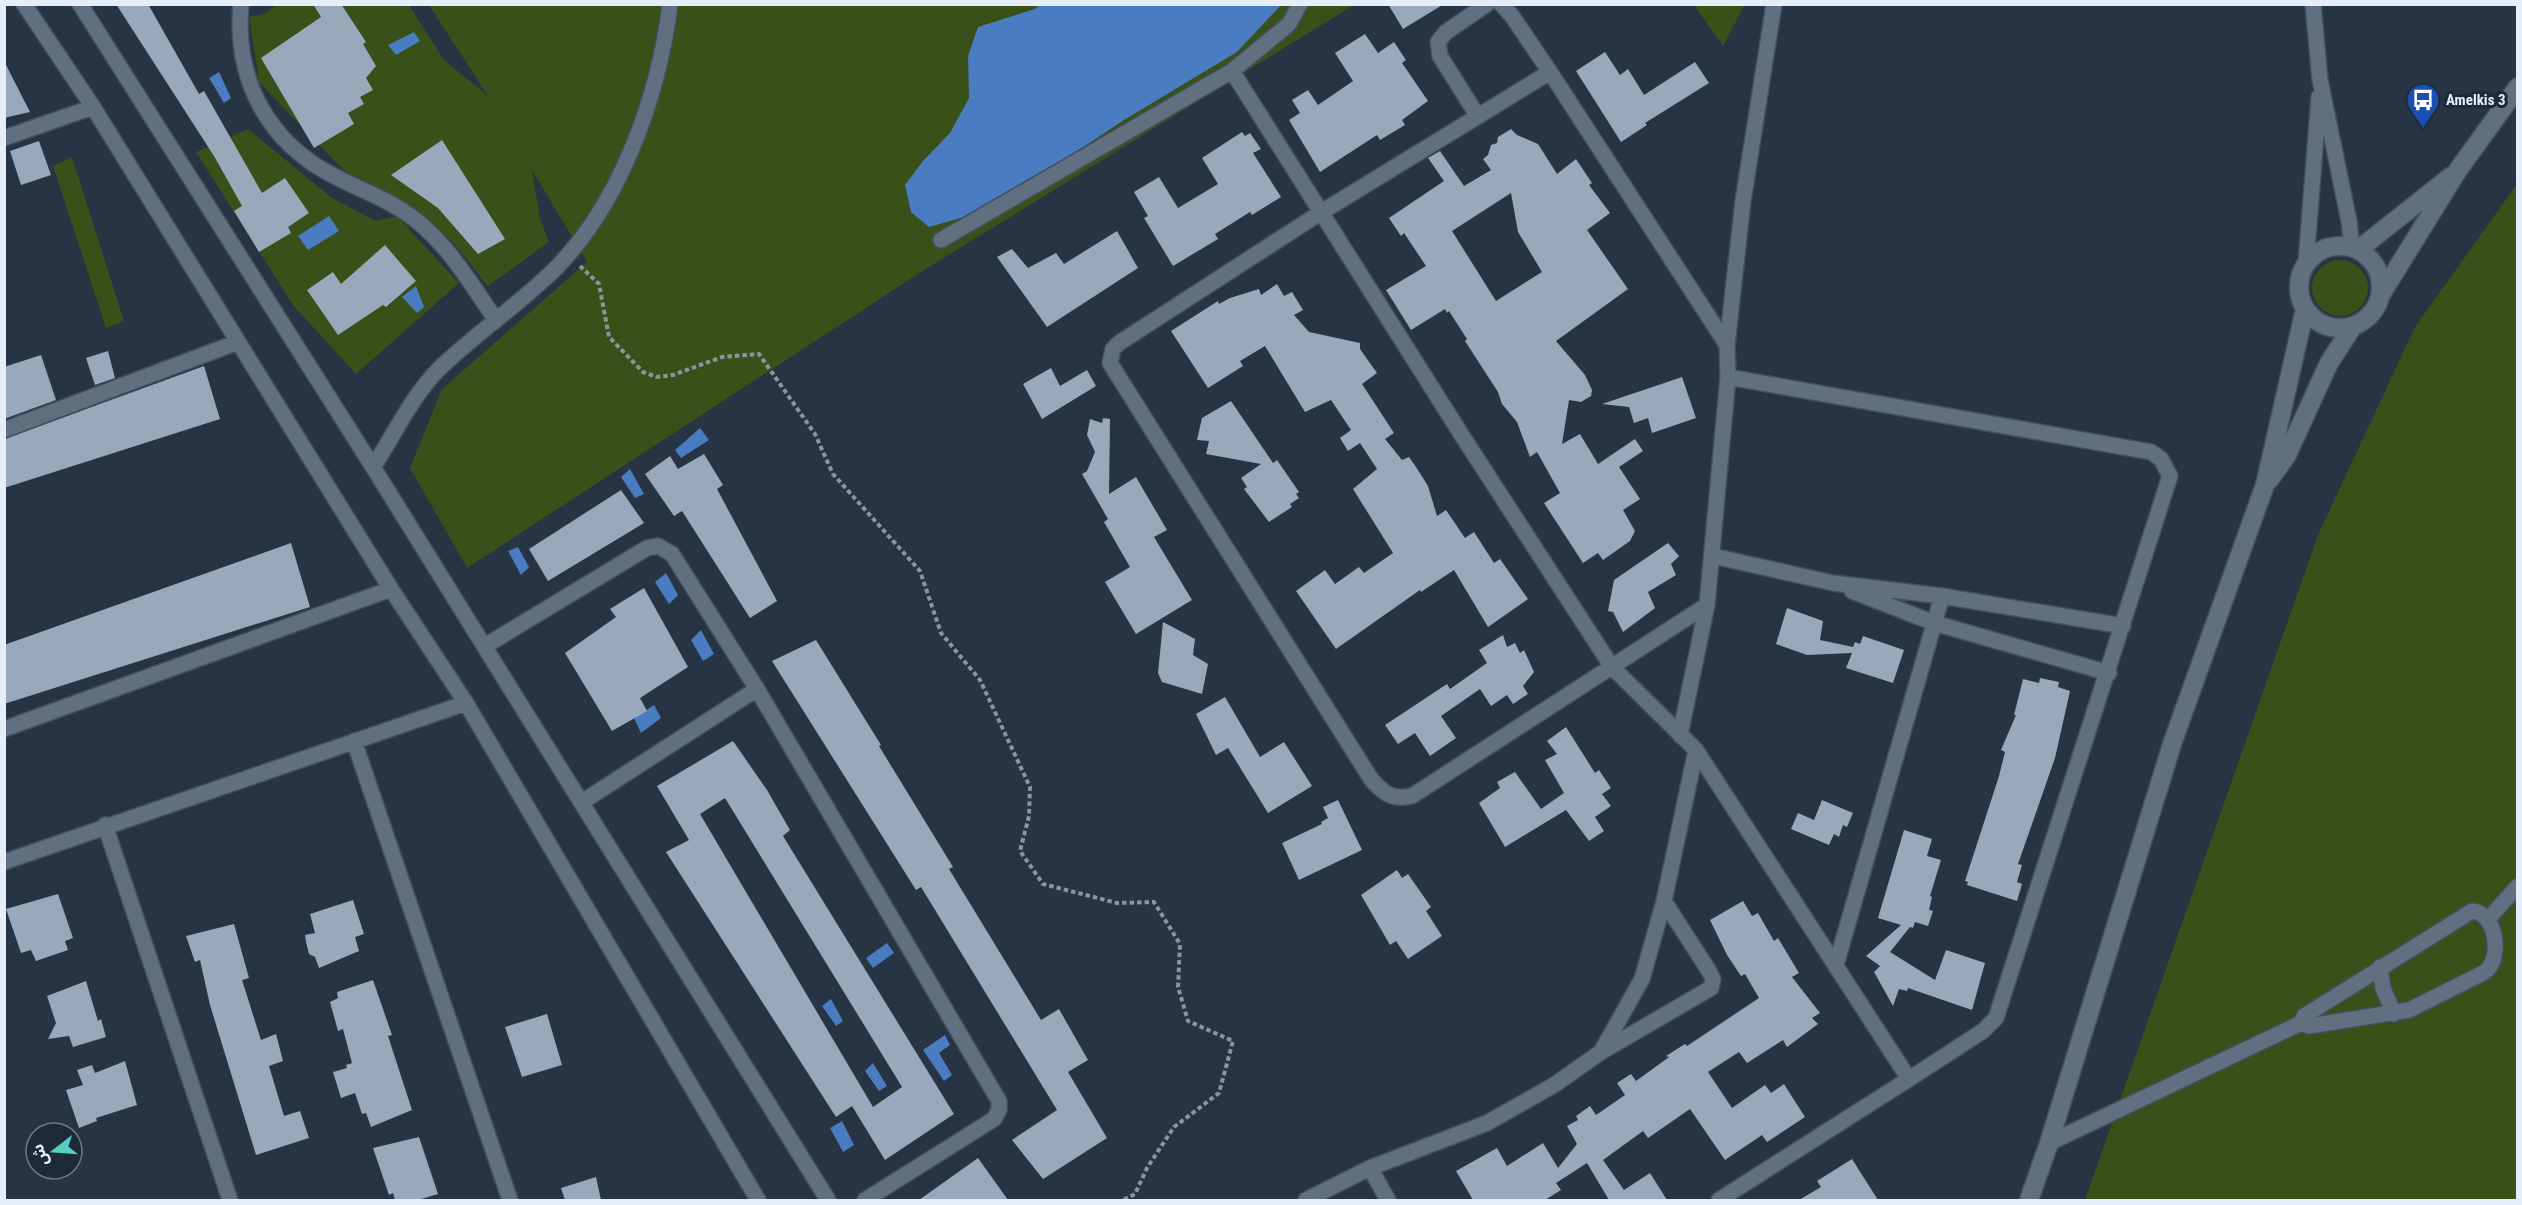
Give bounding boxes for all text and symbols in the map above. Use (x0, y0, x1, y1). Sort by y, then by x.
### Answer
bus stop icon: Amelkis 3 (2405, 82, 2441, 129)
place label: Amelkis 3 (2446, 91, 2506, 109)
north arrow (24, 1121, 84, 1181)
text: ش (28, 1142, 52, 1168)

